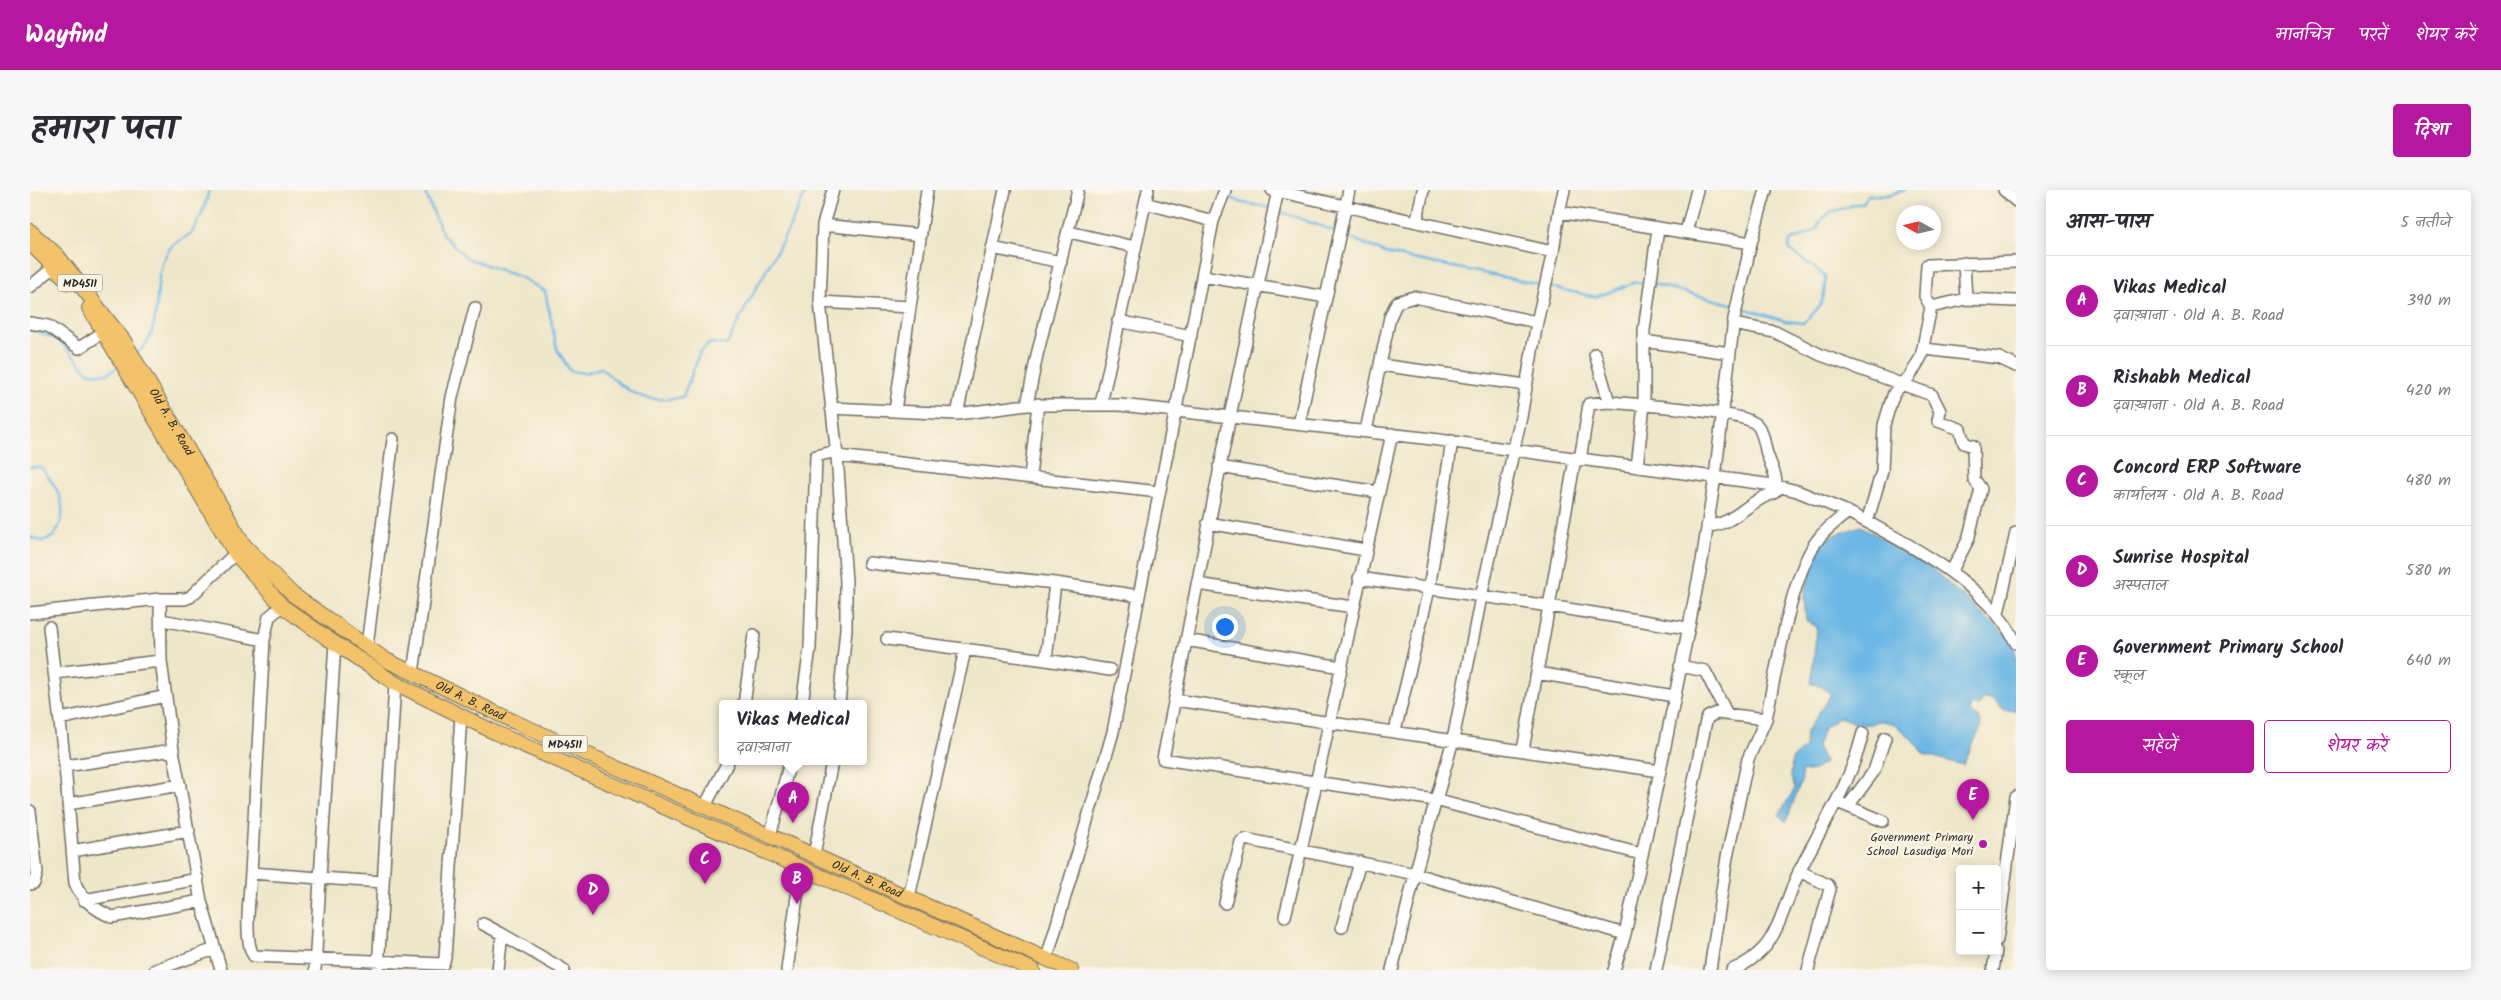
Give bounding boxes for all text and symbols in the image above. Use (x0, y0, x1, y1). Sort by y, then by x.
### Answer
text: Wayfind (25, 16, 107, 55)
text: मानचित्र (2276, 21, 2332, 50)
text: परतें (2360, 21, 2387, 50)
text: शेयर करें (2415, 21, 2476, 50)
text: हमारा पता (30, 102, 176, 158)
button: दिशा (2393, 104, 2471, 157)
north arrow (1896, 205, 1941, 250)
text: आस-पास (2066, 206, 2150, 239)
text: 5 नतीजे (2400, 210, 2451, 235)
text: Vikas Medical (2113, 273, 2226, 303)
road number: MD4511 (58, 275, 102, 292)
text: A (2077, 288, 2087, 313)
text: 390 m (2407, 288, 2451, 313)
text: दवाख़ाना · Old A. B. Road (2113, 303, 2283, 328)
text: Rishabh Medical (2113, 363, 2250, 393)
text: B (2077, 378, 2087, 403)
text: 420 m (2406, 378, 2451, 403)
street label: Old A. B. Road (144, 385, 199, 460)
text: दवाख़ाना · Old A. B. Road (2113, 393, 2283, 418)
text: Concord ERP Software (2113, 453, 2301, 483)
text: C (2077, 468, 2087, 493)
text: 480 m (2405, 468, 2451, 493)
text: कार्यालय · Old A. B. Road (2113, 483, 2283, 508)
text: Sunrise Hospital (2113, 543, 2249, 573)
text: D (2077, 558, 2087, 583)
text: 580 m (2406, 558, 2451, 583)
text: अस्पताल (2113, 573, 2167, 598)
your location (1212, 614, 1238, 640)
text: Government Primary School (2113, 633, 2343, 663)
text: E (2078, 648, 2086, 673)
text: 640 m (2406, 648, 2451, 673)
text: स्कूल (2113, 663, 2144, 688)
street label: Old A. B. Road (432, 676, 509, 726)
popup (719, 700, 867, 765)
text: Vikas Medical (736, 705, 850, 735)
button: सहेजें (2066, 720, 2254, 773)
button: शेयर करें (2264, 720, 2451, 773)
text: दवाख़ाना (736, 735, 790, 760)
road number: MD4511 (542, 736, 588, 752)
pin: E (1957, 779, 1989, 820)
pin: A (777, 782, 809, 823)
place label: Government Primary School Lasudiya Mori (1867, 828, 1974, 861)
marker: Government Primary School Lasudiya Mori (1977, 838, 1989, 850)
pin: C (689, 843, 721, 884)
street label: Old A. B. Road (829, 856, 906, 904)
pin: B (781, 863, 813, 904)
map controls (1956, 865, 2001, 955)
button: + (1956, 865, 2001, 910)
pin: D (577, 874, 609, 915)
button: − (1956, 910, 2001, 955)

